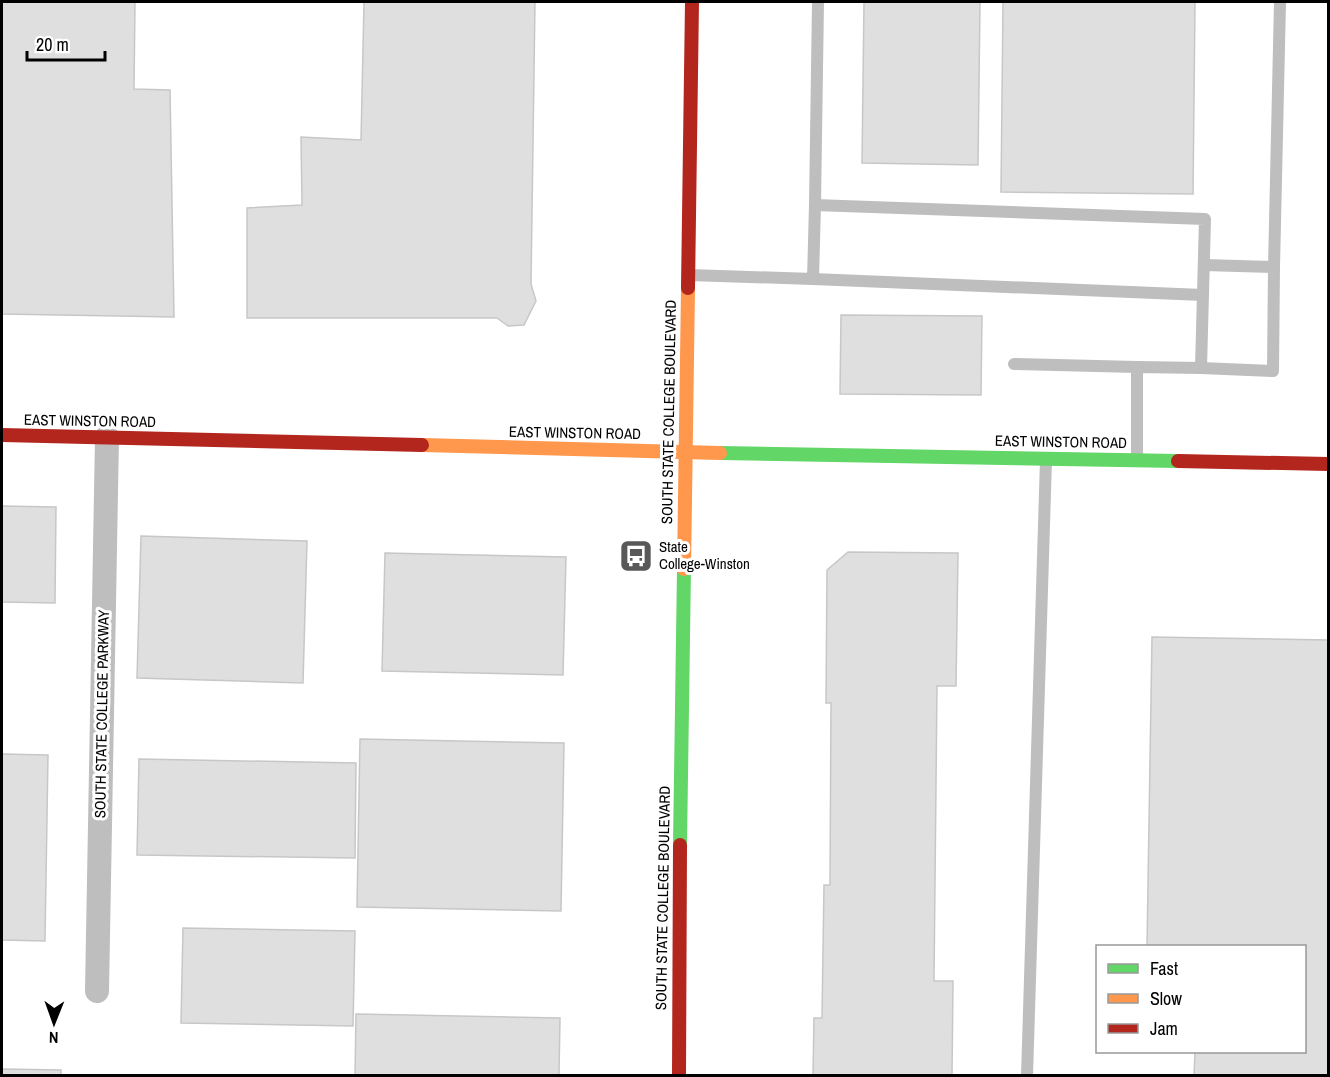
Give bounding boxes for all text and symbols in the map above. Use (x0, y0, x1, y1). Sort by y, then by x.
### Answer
scale bar (27, 24, 105, 62)
text: 20 m (36, 32, 69, 57)
street label: SOUTH STATE COLLEGE BOULEVARD (656, 300, 681, 524)
street label: EAST WINSTON ROAD (24, 409, 156, 432)
street label: EAST WINSTON ROAD (509, 421, 641, 444)
street label: EAST WINSTON ROAD (995, 430, 1127, 453)
place label: State College-Winston (659, 536, 750, 574)
bus stop icon: State College-Winston (618, 538, 654, 574)
street label: SOUTH STATE COLLEGE PARKWAY (89, 609, 114, 818)
street label: SOUTH STATE COLLEGE BOULEVARD (650, 786, 675, 1010)
legend (1096, 945, 1306, 1053)
text: Fast (1150, 956, 1178, 981)
text: Slow (1150, 986, 1182, 1011)
north arrow (24, 993, 84, 1053)
text: Jam (1150, 1016, 1178, 1041)
text: N (49, 1027, 59, 1049)

